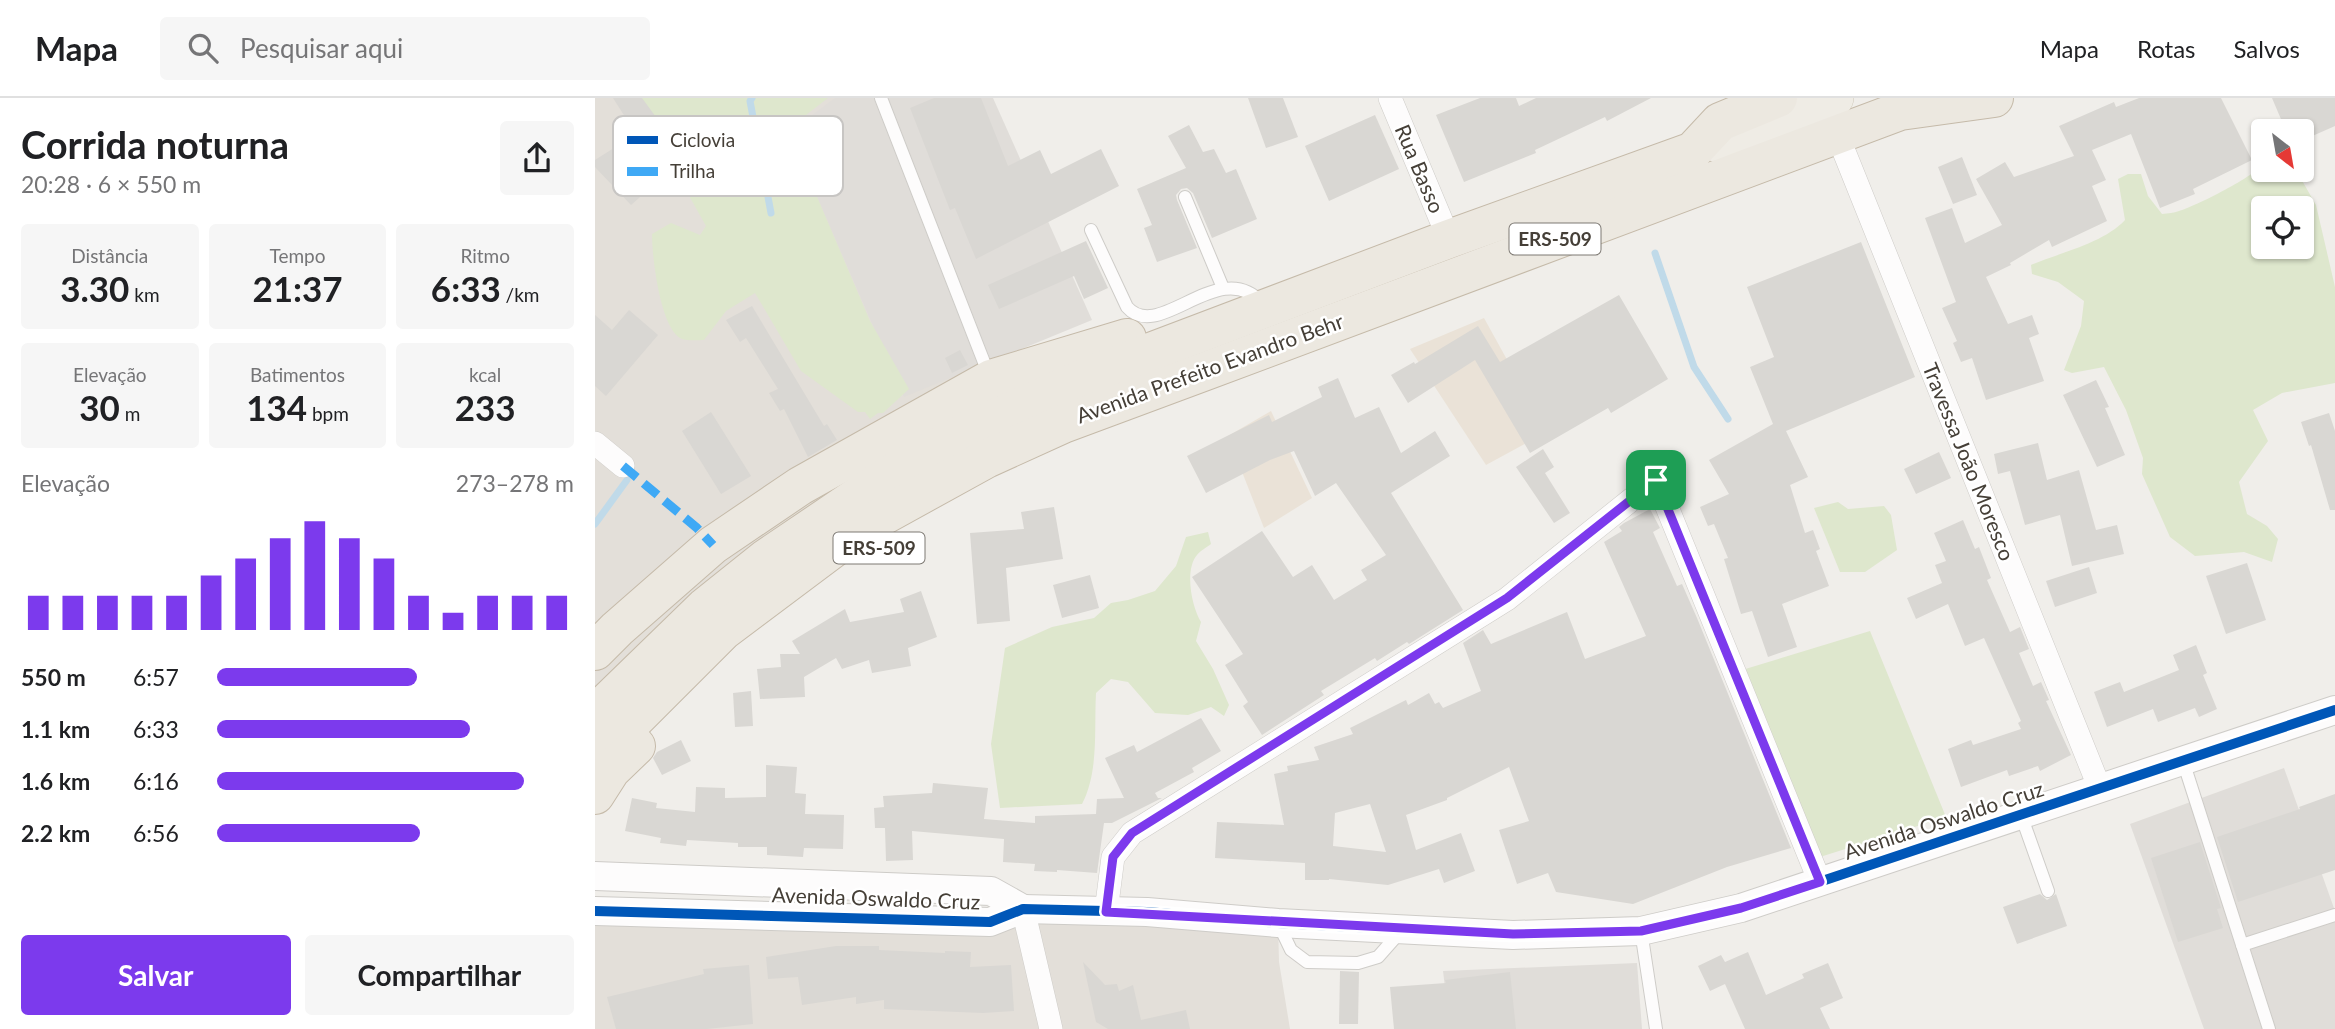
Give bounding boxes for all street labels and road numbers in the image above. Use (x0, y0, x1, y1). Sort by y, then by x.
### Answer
street label: Rua Basso (1390, 120, 1450, 217)
road number: ERS-509 (1509, 223, 1601, 254)
street label: Avenida Prefeito Evandro Behr (1073, 307, 1347, 428)
street label: Travessa João Moresco (1918, 359, 2021, 564)
road number: ERS-509 (833, 533, 925, 564)
street label: Avenida Oswaldo Cruz (1840, 775, 2047, 864)
street label: Avenida Oswaldo Cruz (771, 881, 981, 914)

